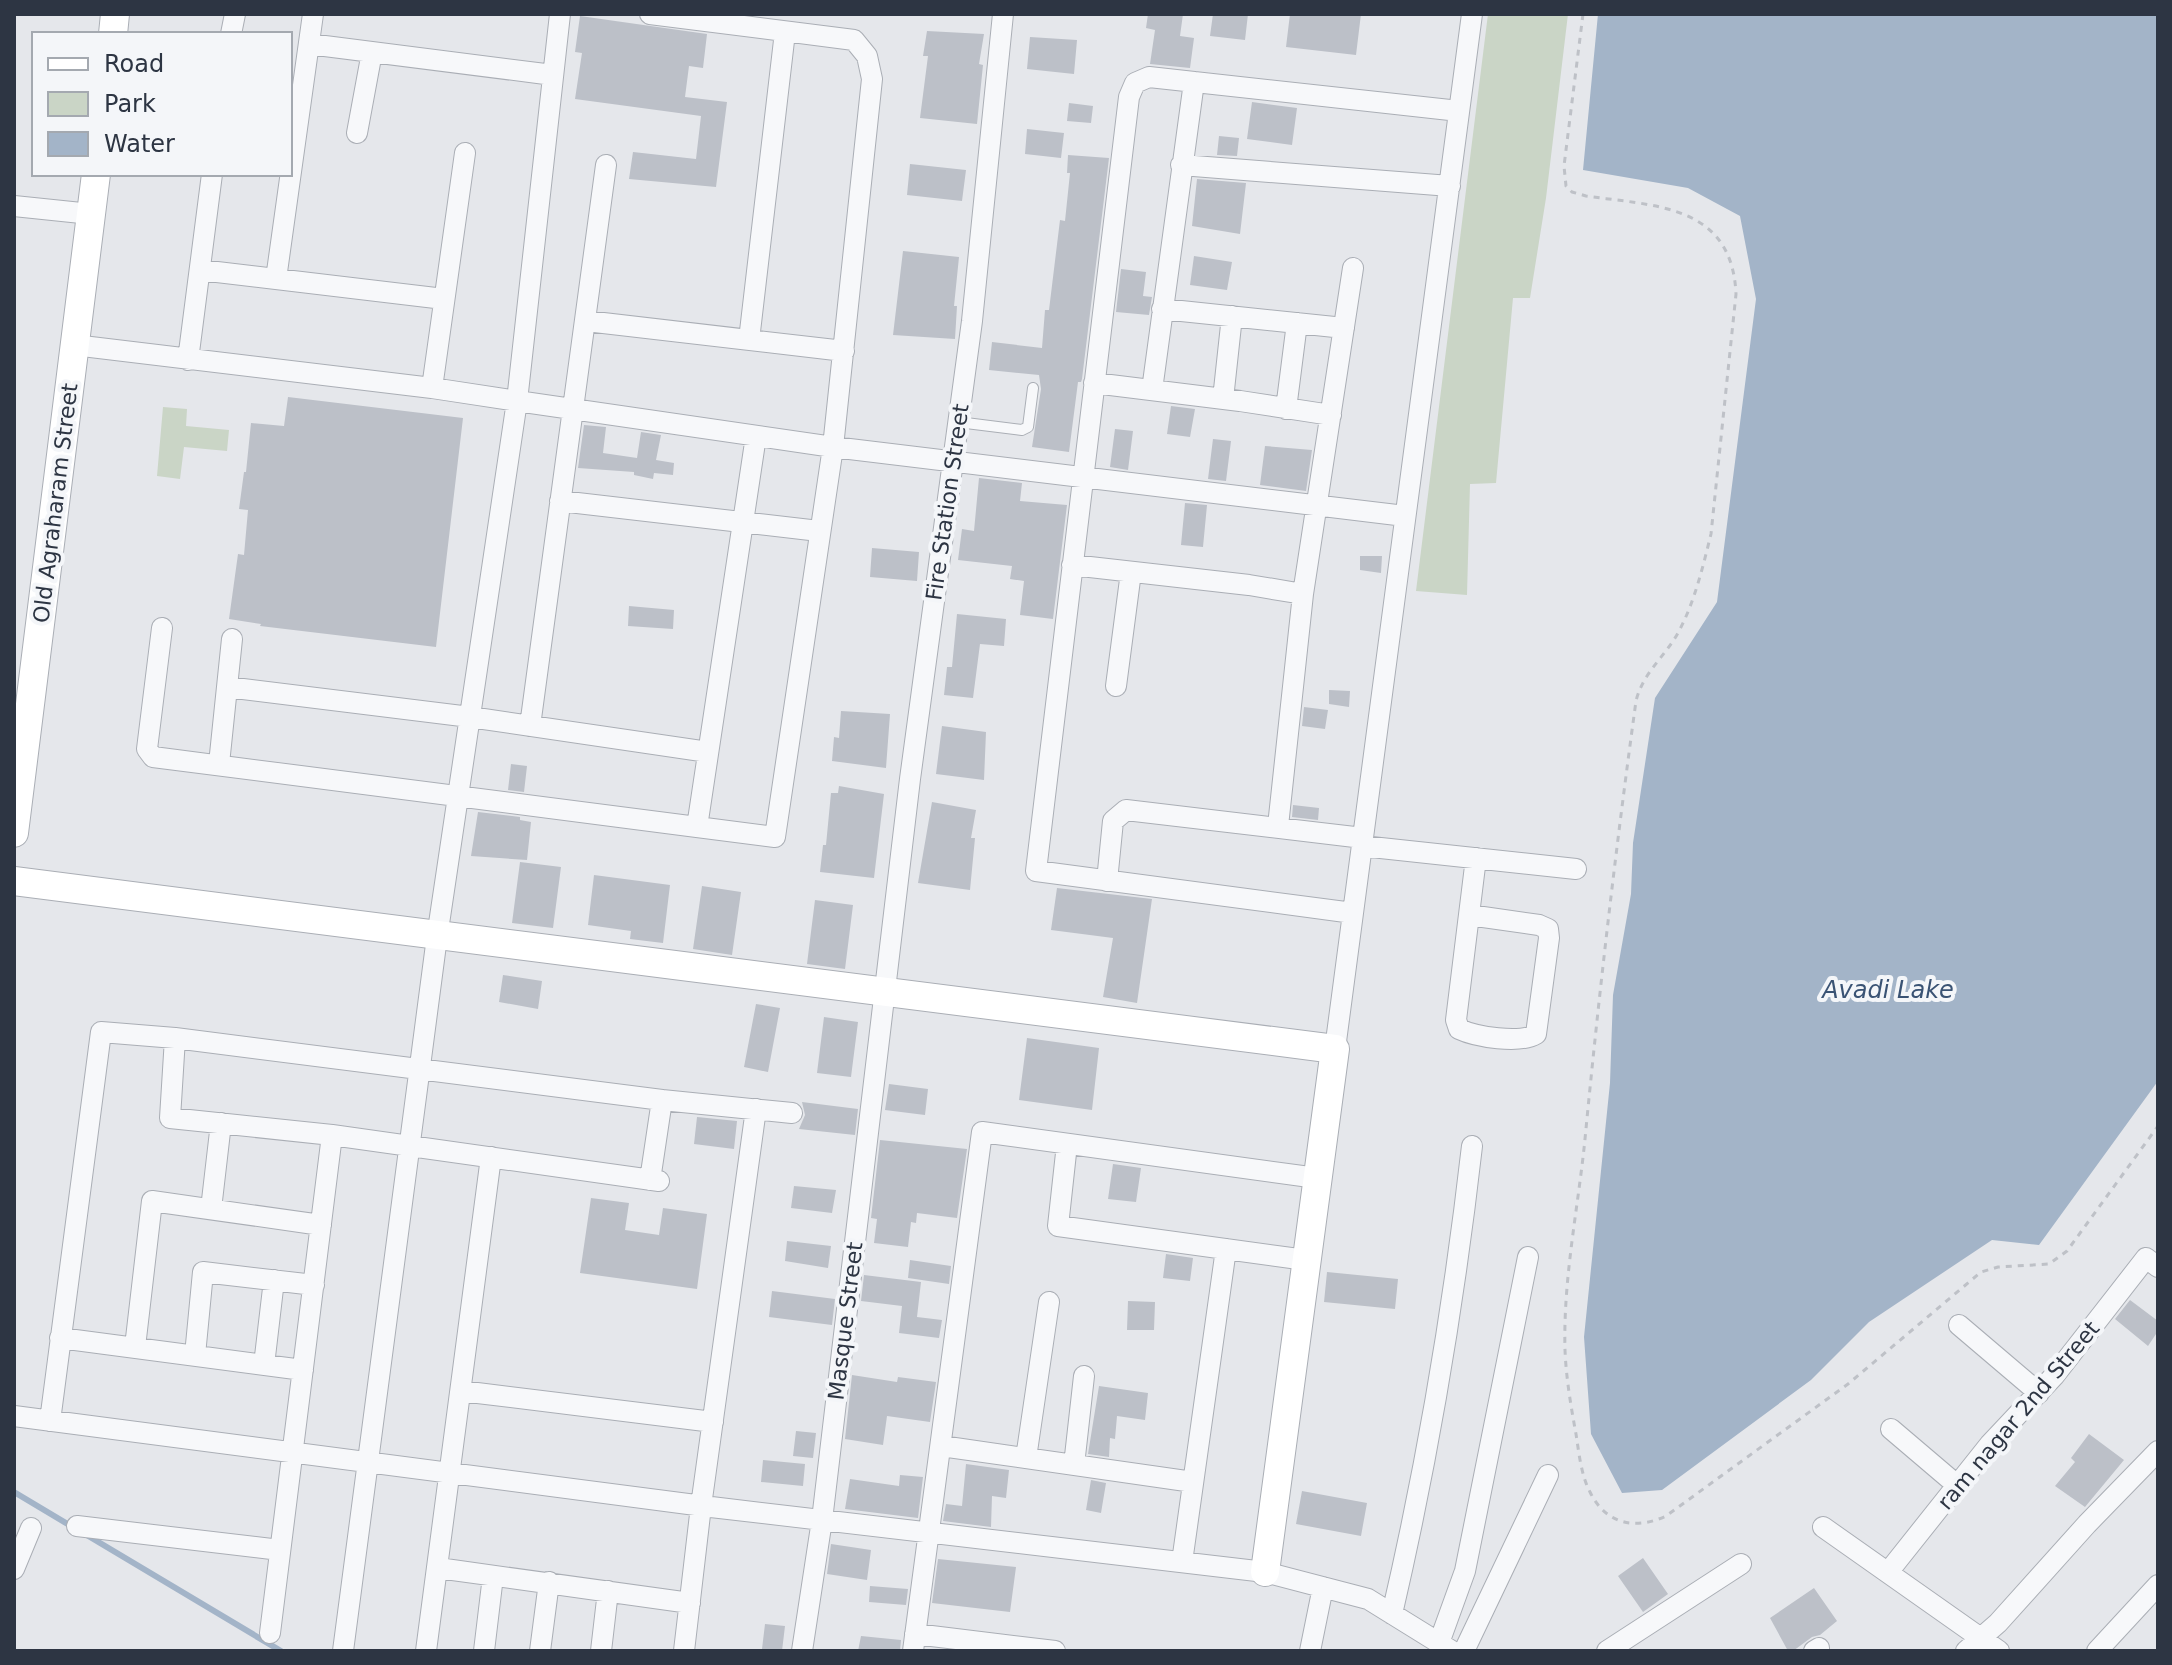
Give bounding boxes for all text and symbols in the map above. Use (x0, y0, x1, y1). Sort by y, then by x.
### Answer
legend (32, 32, 292, 176)
text: Road (104, 50, 164, 78)
text: Park (104, 90, 156, 118)
text: Water (104, 130, 175, 158)
street label: Old Agraharam Street (28, 381, 83, 624)
street label: Fire Station Street (921, 402, 974, 602)
water label: Avadi Lake (1820, 976, 1954, 1004)
street label: Masque Street (823, 1240, 868, 1402)
street label: ram nagar 2nd Street (1932, 1316, 2105, 1514)

